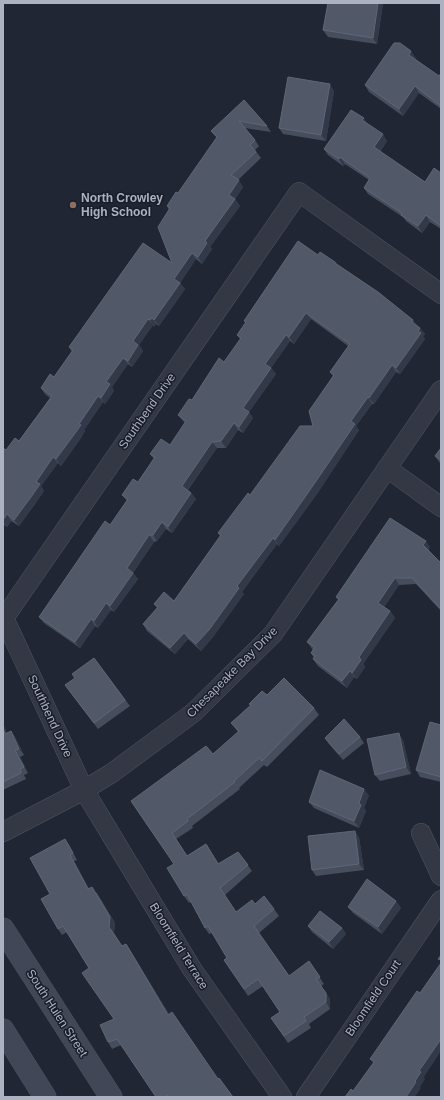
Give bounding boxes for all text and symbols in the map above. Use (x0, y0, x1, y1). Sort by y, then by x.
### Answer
place label: North Crowley High School (81, 191, 163, 219)
marker: North Crowley High School (68, 200, 78, 210)
street label: Southbend Drive (116, 370, 179, 452)
street label: Chesapeake Bay Drive (184, 623, 281, 720)
street label: Southbend Drive (25, 673, 75, 760)
street label: Bloomfield Terrace (147, 900, 211, 992)
street label: Bloomfield Court (342, 957, 404, 1039)
street label: South Hulen Street (24, 967, 91, 1060)

